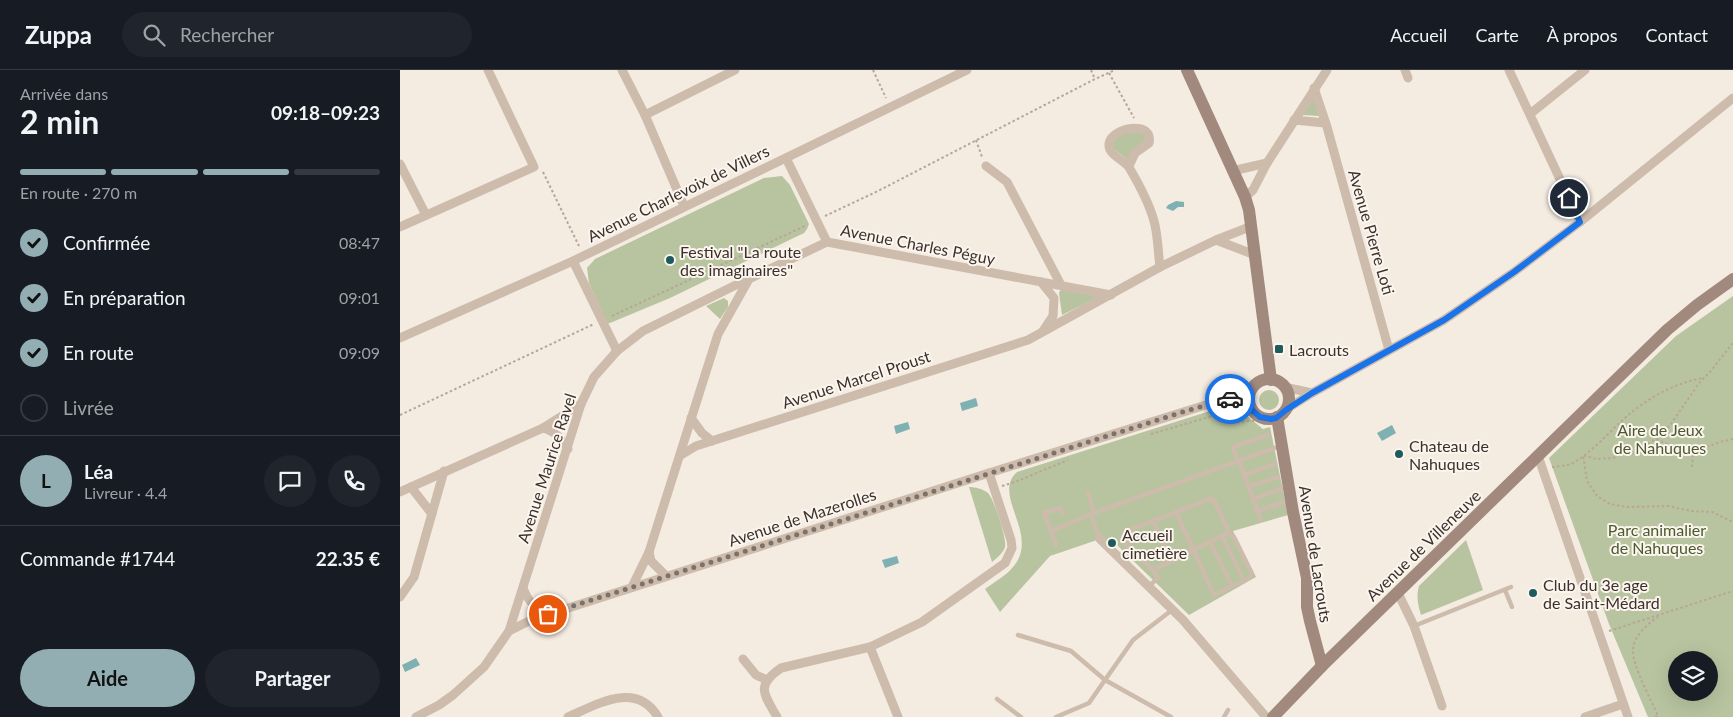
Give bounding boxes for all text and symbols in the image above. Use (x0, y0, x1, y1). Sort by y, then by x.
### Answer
search box (122, 12, 472, 57)
text: Zuppa (25, 20, 92, 49)
icon: search (140, 21, 168, 49)
text: Rechercher (180, 23, 274, 46)
text: Accueil (1390, 24, 1447, 46)
text: Carte (1475, 24, 1519, 46)
text: À propos (1547, 24, 1618, 46)
text: Contact (1646, 24, 1708, 46)
text: Arrivée dans (20, 84, 108, 103)
text: 09:18–09:23 (271, 101, 380, 124)
text: 2 min (20, 102, 99, 141)
street label: Avenue Charlevoix de Villers (584, 141, 772, 245)
street label: Avenue Pierre Loti (1345, 167, 1399, 297)
pin (1548, 177, 1590, 219)
text: En route · 270 m (20, 183, 137, 202)
icon: home (1555, 184, 1583, 212)
street label: Avenue Charles Péguy (839, 220, 998, 268)
icon: check (20, 229, 48, 257)
text: Confirmée (63, 231, 150, 254)
text: 08:47 (339, 233, 380, 252)
place label: Festival "La route des imaginaires" (680, 242, 801, 279)
marker: Festival "La route des imaginaires" (664, 254, 676, 266)
icon: check (20, 284, 48, 312)
text: En préparation (63, 286, 186, 309)
text: 09:01 (339, 288, 380, 307)
icon: check (20, 339, 48, 367)
place label: Lacrouts (1289, 340, 1349, 359)
text: En route (63, 341, 134, 364)
text: 09:09 (339, 343, 380, 362)
marker: Lacrouts (1273, 343, 1285, 355)
street label: Avenue Marcel Proust (780, 346, 933, 412)
courier (1205, 374, 1255, 424)
icon: car (1216, 385, 1244, 413)
street label: Avenue Maurice Ravel (513, 391, 579, 545)
text: Livrée (63, 396, 114, 419)
park label: Aire de Jeux de Nahuques (1614, 420, 1706, 457)
place label: Chateau de Nahuques (1409, 436, 1489, 473)
marker: Chateau de Nahuques (1393, 448, 1405, 460)
button: chat (264, 455, 316, 507)
button: phone (328, 455, 380, 507)
text: Léa (84, 460, 113, 483)
text: L (41, 469, 51, 492)
text: Livreur · 4.4 (84, 483, 167, 502)
street label: Avenue de Mazerolles (726, 484, 878, 550)
street label: Avenue de Lacrouts (1296, 484, 1336, 624)
street label: Avenue de Villeneuve (1362, 486, 1484, 604)
park label: Parc animalier de Nahuques (1608, 520, 1706, 557)
place label: Accueil cimetière (1122, 525, 1187, 562)
marker: Accueil cimetière (1106, 537, 1118, 549)
text: Commande #1744 (20, 547, 175, 570)
text: 22.35 € (316, 547, 380, 570)
place label: Club du 3e age de Saint-Médard (1543, 575, 1660, 612)
marker: Club du 3e age de Saint-Médard (1527, 587, 1539, 599)
pin (527, 593, 569, 635)
icon: bag (534, 600, 562, 628)
button: Aide (20, 649, 195, 707)
button: Partager (205, 649, 380, 707)
map controls (1668, 651, 1718, 701)
button: layers (1668, 651, 1718, 701)

